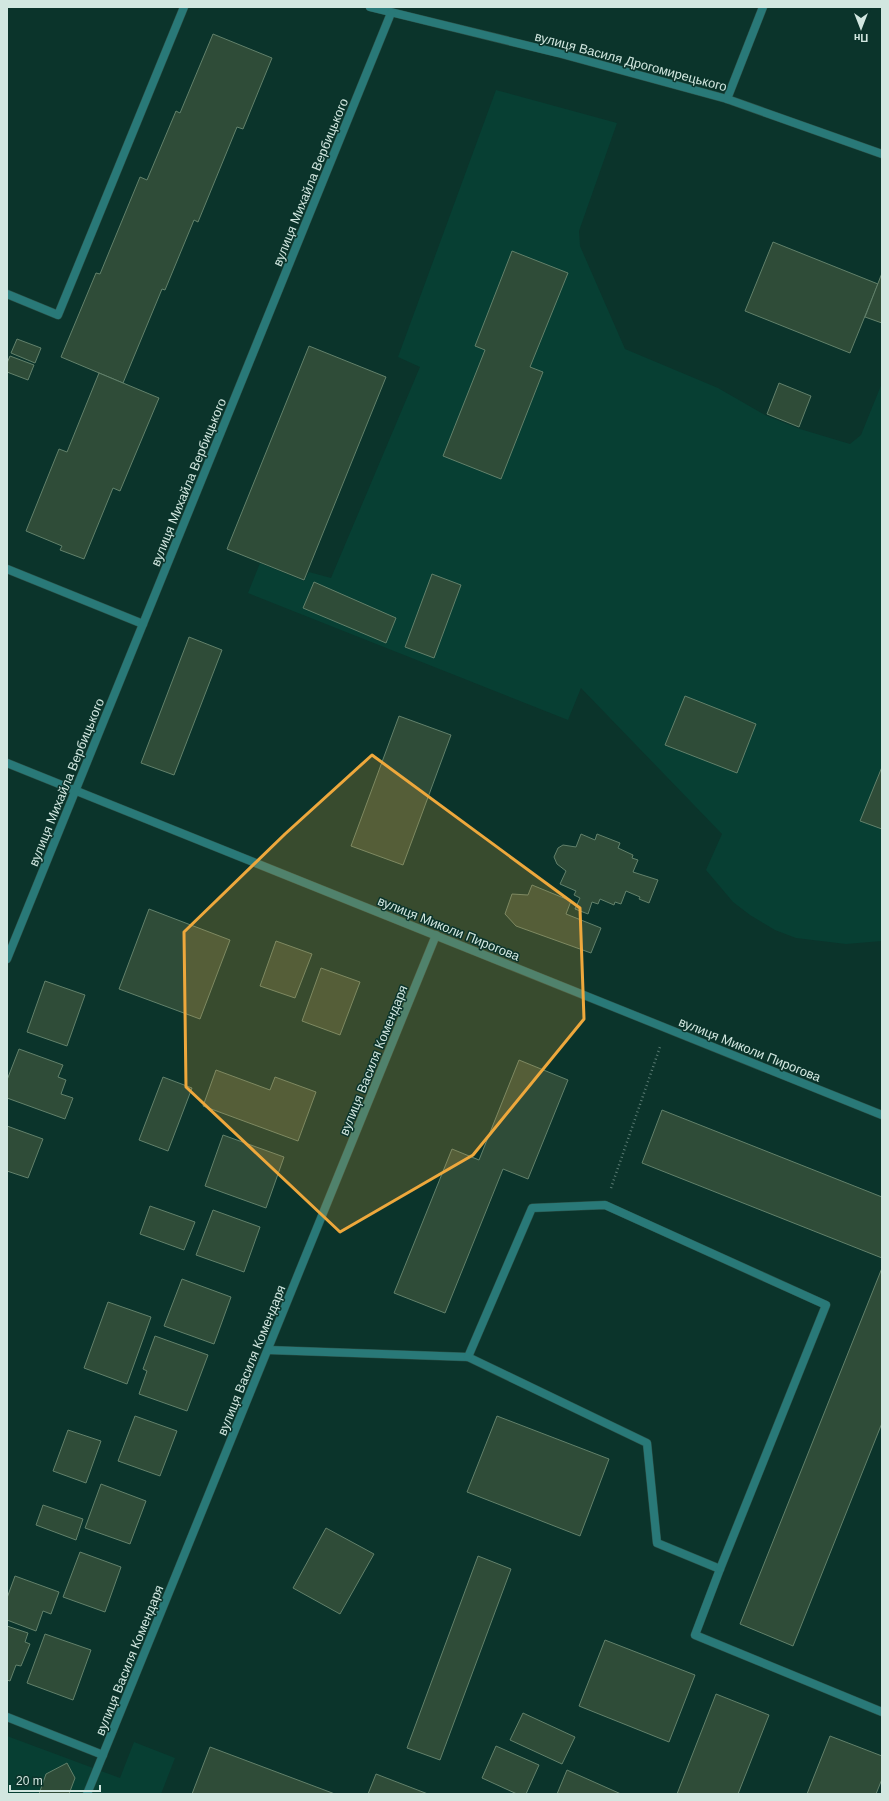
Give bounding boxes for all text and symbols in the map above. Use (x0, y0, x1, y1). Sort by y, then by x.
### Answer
north arrow (841, 8, 881, 48)
street label: вулиця Василя Дрогомирецького (533, 29, 729, 94)
text: Пн (854, 32, 868, 44)
street label: вулиця Михайла Вербицького (270, 96, 351, 268)
street label: вулиця Михайла Вербицького (148, 396, 229, 568)
street label: вулиця Михайла Вербицького (26, 696, 107, 868)
street label: вулиця Миколи Пирогова (376, 893, 523, 964)
street label: вулиця Василя Комендаря (336, 983, 411, 1138)
street label: вулиця Миколи Пирогова (677, 1014, 824, 1085)
street label: вулиця Василя Комендаря (214, 1283, 289, 1438)
street label: вулиця Василя Комендаря (92, 1583, 167, 1738)
scale bar (10, 1767, 100, 1793)
text: 20 m (16, 1774, 43, 1788)

